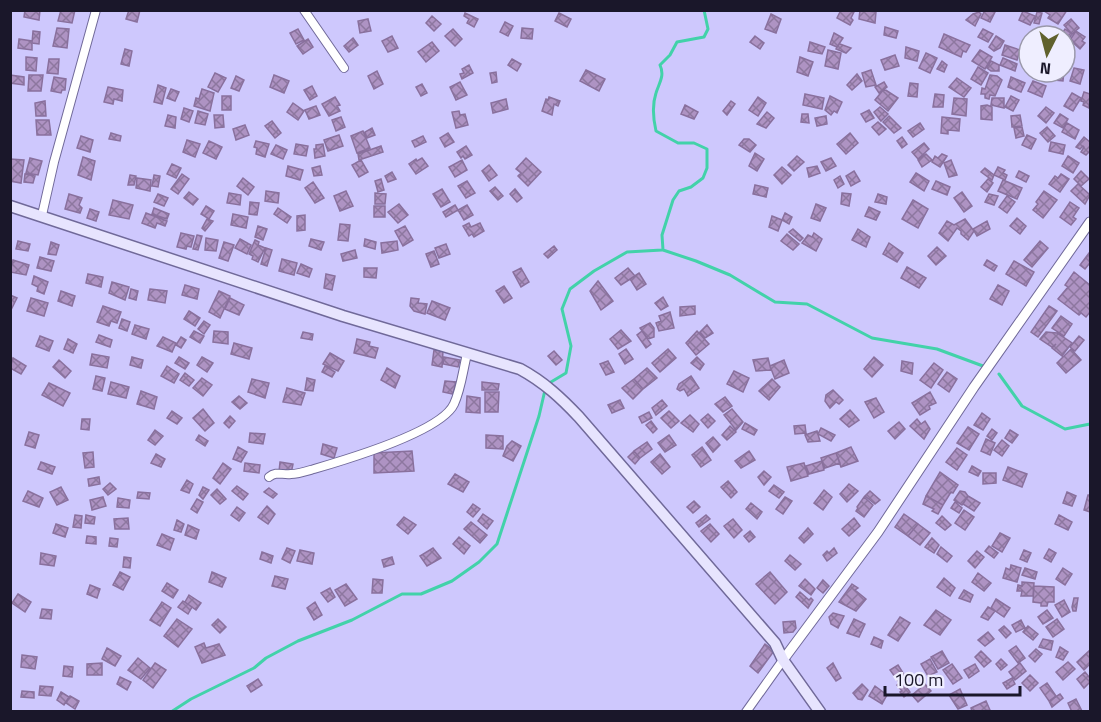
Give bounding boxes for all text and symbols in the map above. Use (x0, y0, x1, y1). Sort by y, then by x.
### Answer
north arrow (1017, 24, 1077, 84)
text: N (1039, 56, 1052, 81)
scale bar (885, 659, 1020, 697)
text: 100 m (894, 666, 943, 693)

